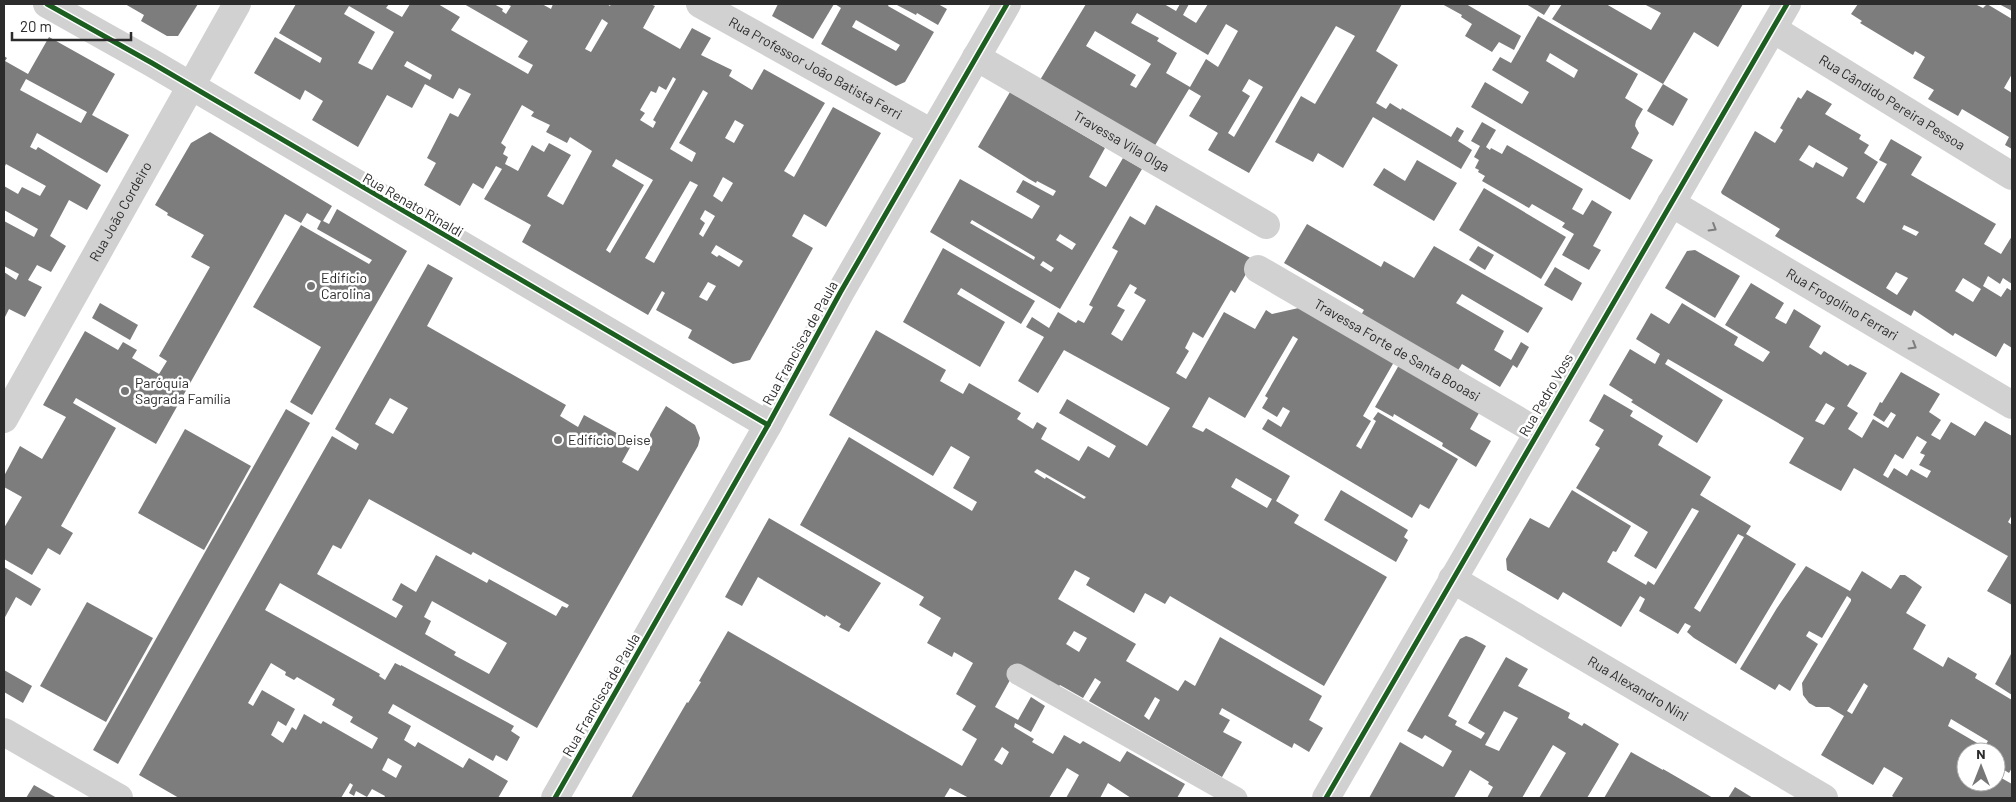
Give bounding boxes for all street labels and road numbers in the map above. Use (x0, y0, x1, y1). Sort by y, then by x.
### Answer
street label: Rua Professor João Batista Ferri (726, 13, 905, 123)
street label: Rua Cândido Pereira Pessoa (1816, 51, 1969, 153)
street label: Travessa Vila Olga (1071, 106, 1173, 175)
street label: Rua João Cordeiro (85, 158, 155, 264)
street label: Rua Renato Rinaldi (360, 169, 467, 240)
street label: Rua Frogolino Ferrari (1783, 264, 1902, 344)
street label: Rua Francisca de Paula (758, 278, 841, 408)
street label: Travessa Forte de Santa Booasi (1311, 295, 1483, 405)
street label: Rua Pedro Voss (1515, 350, 1576, 439)
street label: Rua Francisca de Paula (558, 630, 643, 759)
street label: Rua Alexandro Nini (1585, 652, 1692, 724)

